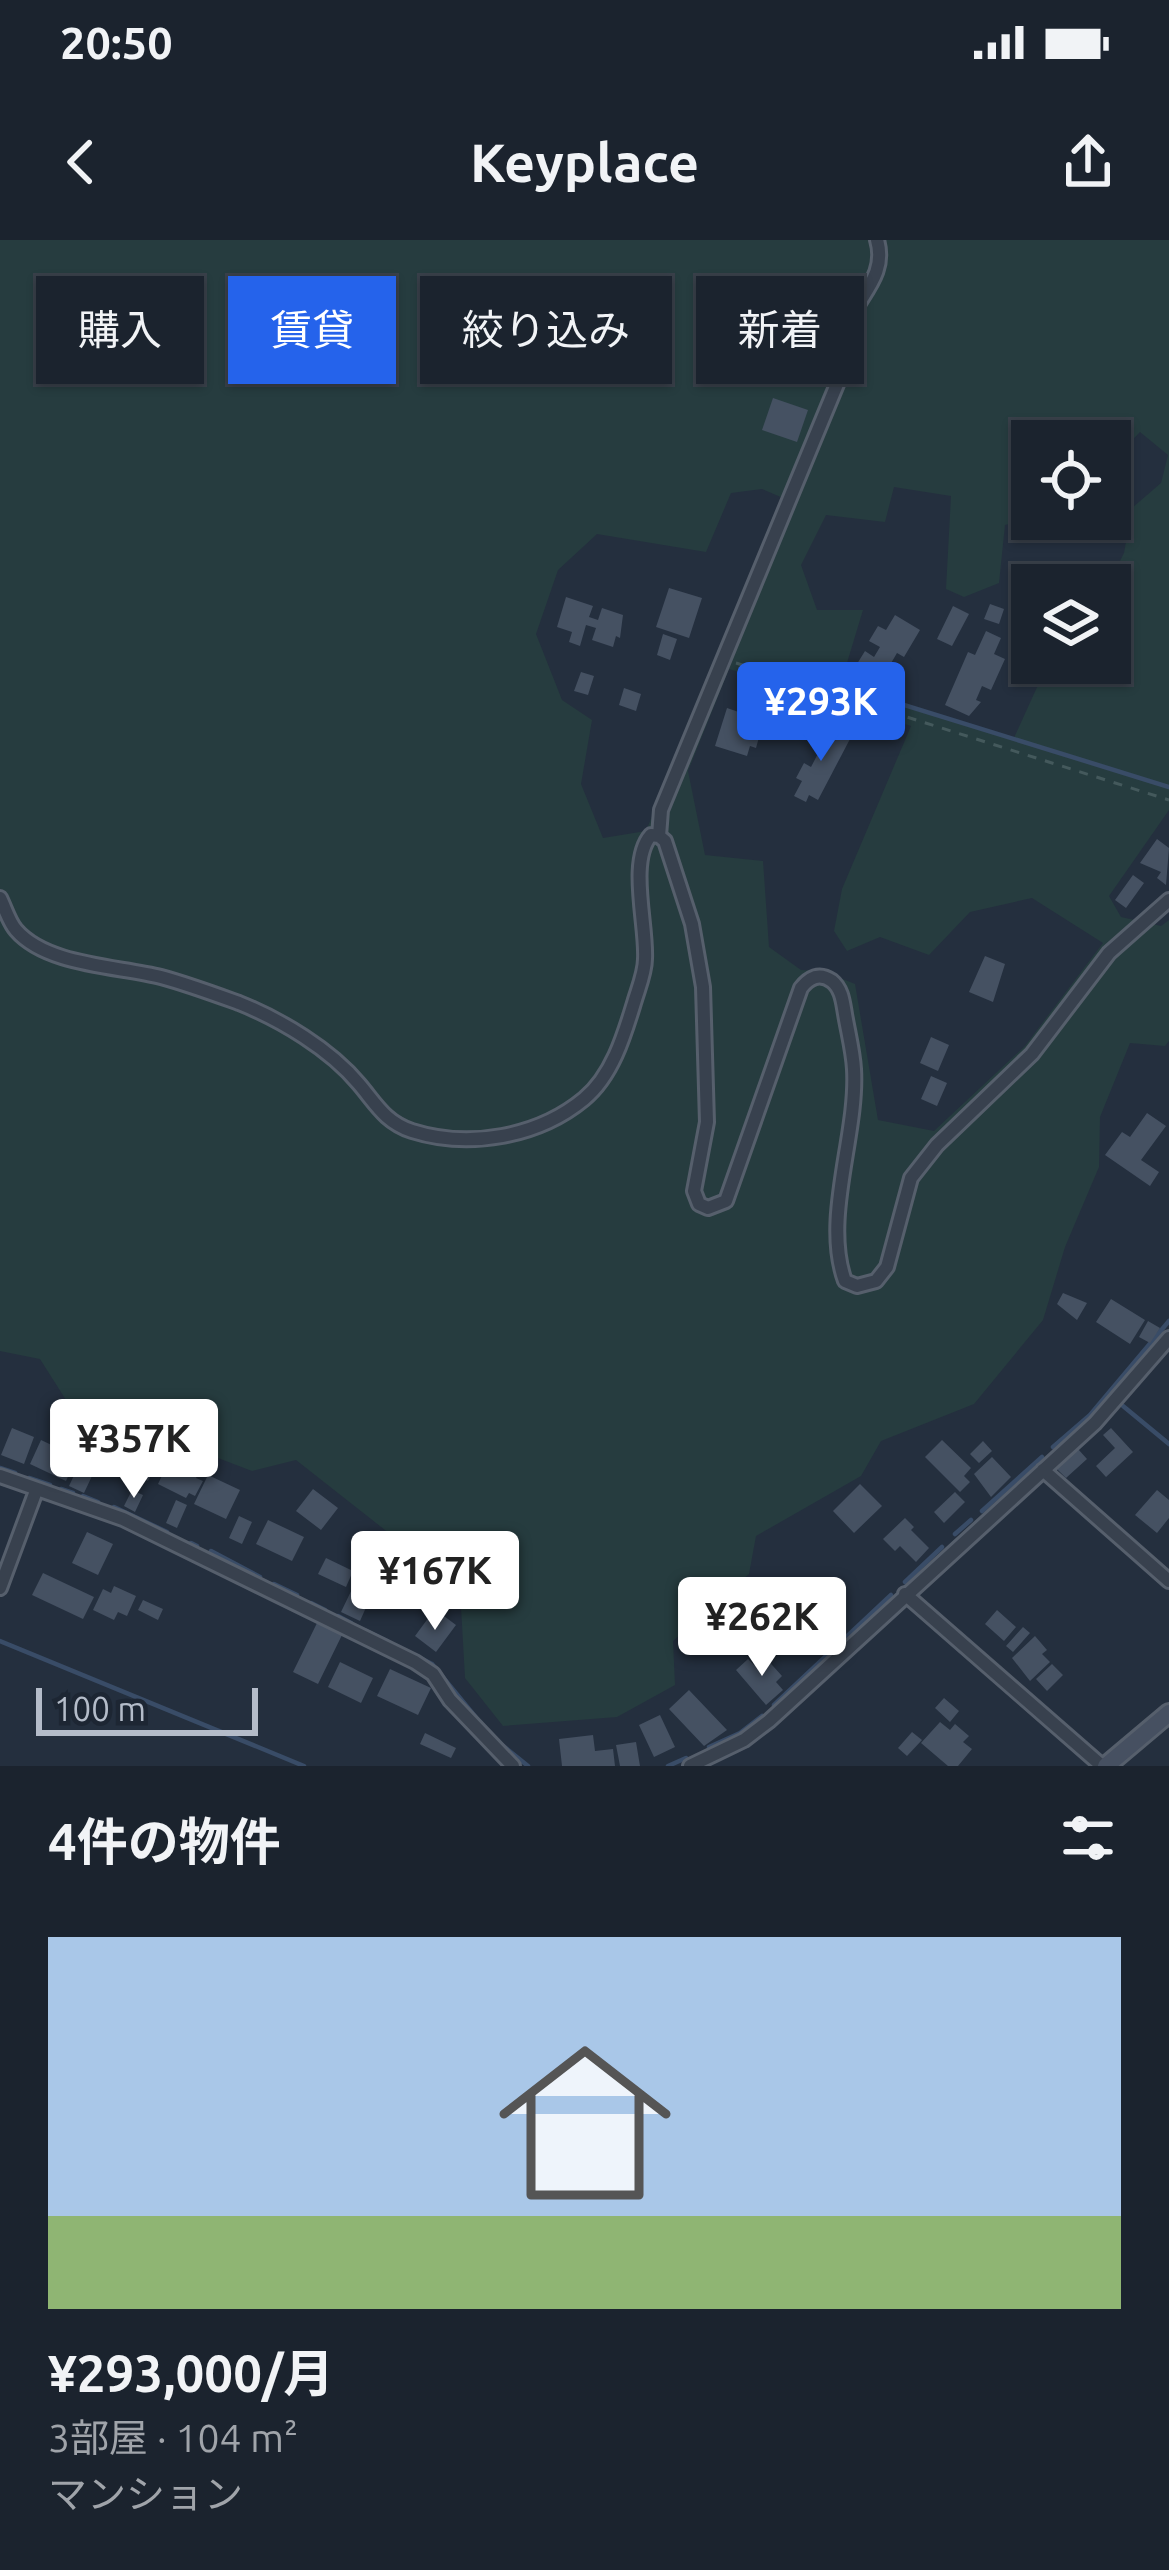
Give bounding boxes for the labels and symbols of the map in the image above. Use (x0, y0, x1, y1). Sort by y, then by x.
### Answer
pin: ¥293K (737, 662, 905, 764)
pin: ¥357K (50, 1399, 218, 1501)
pin: ¥167K (351, 1531, 519, 1633)
pin: ¥262K (678, 1577, 846, 1679)
scale bar (36, 1682, 258, 1735)

